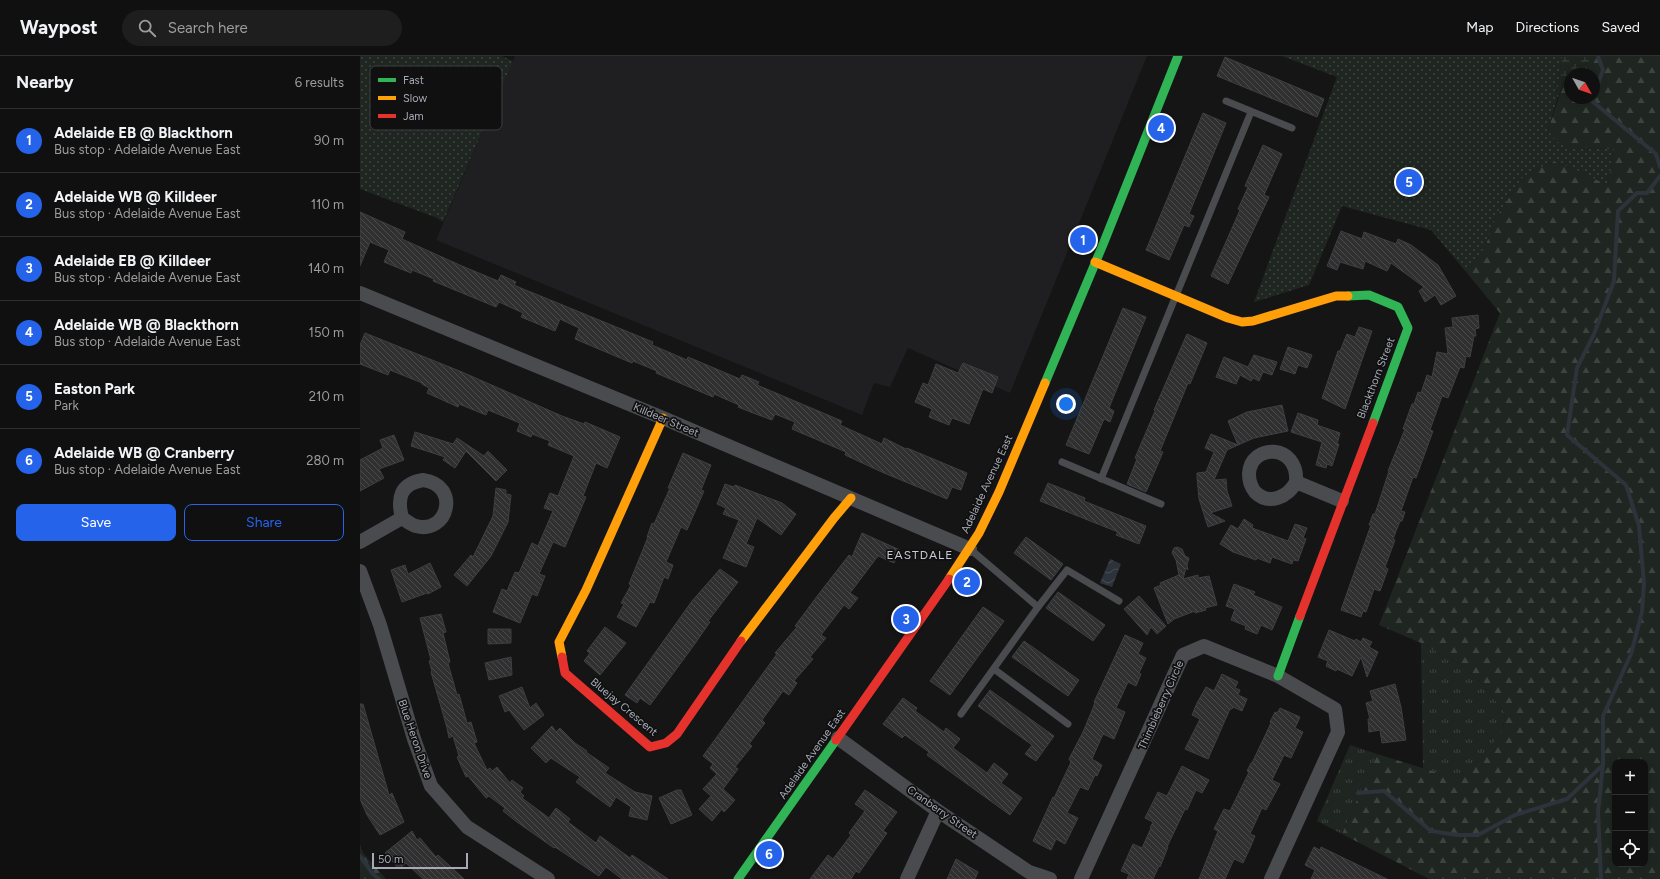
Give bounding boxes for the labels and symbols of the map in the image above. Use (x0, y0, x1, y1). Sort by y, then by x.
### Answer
legend (370, 66, 502, 130)
north arrow (1564, 68, 1600, 104)
text: Fast (403, 74, 424, 87)
text: Slow (403, 92, 427, 105)
text: Jam (403, 110, 424, 123)
pin: 4 (1148, 113, 1174, 143)
pin: 5 (1396, 167, 1422, 197)
pin: 1 (1070, 225, 1096, 255)
street label: Blackthorn Street (1355, 335, 1397, 421)
your location (1056, 394, 1076, 414)
street label: Killdeer Street (631, 400, 701, 440)
street label: Adelaide Avenue East (959, 433, 1015, 535)
district label: EASTDALE (887, 548, 953, 562)
pin: 2 (954, 567, 980, 597)
pin: 3 (893, 604, 919, 634)
street label: Thimbleberry Circle (1136, 659, 1186, 751)
street label: Bluejay Crescent (588, 675, 660, 739)
street label: Blue Heron Drive (395, 698, 435, 780)
street label: Adelaide Avenue East (776, 706, 848, 802)
street label: Cranberry Street (904, 783, 980, 841)
pin: 6 (756, 839, 782, 869)
scale bar (372, 851, 468, 870)

